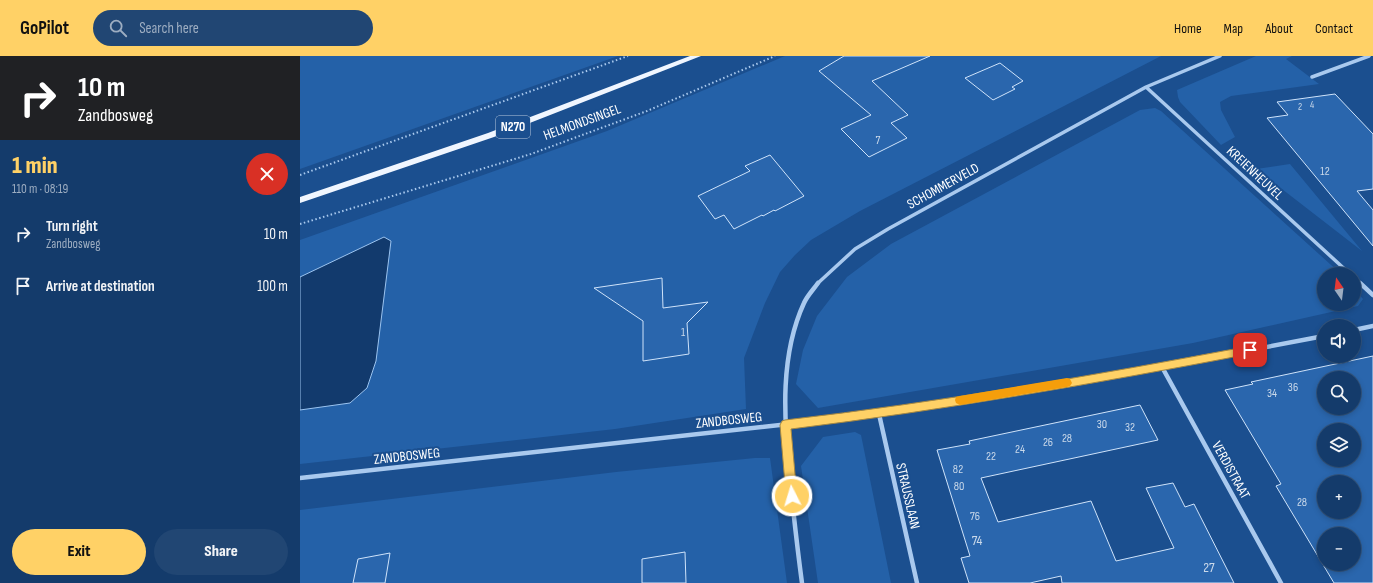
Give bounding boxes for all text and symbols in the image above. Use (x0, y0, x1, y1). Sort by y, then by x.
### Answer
search box (93, 10, 373, 46)
text: GoPilot (20, 17, 69, 40)
icon: search (107, 17, 129, 39)
text: Search here (139, 19, 199, 38)
text: Home (1174, 20, 1202, 37)
text: Map (1224, 20, 1243, 37)
text: About (1265, 20, 1293, 37)
text: Contact (1315, 20, 1353, 37)
text: 10 m (78, 71, 125, 104)
icon: right (12, 72, 64, 124)
house number: 4 (1310, 99, 1314, 111)
street label: HELMONDSINGEL (541, 100, 623, 144)
house number: 2 (1298, 101, 1302, 113)
text: Zandbosweg (78, 105, 153, 126)
road number: N270 (496, 116, 530, 138)
house number: 7 (876, 133, 881, 148)
street label: KREIENHEUVEL (1223, 142, 1287, 204)
text: 1 min (12, 151, 58, 180)
button: close (246, 153, 288, 195)
street label: SCHOMMERVELD (904, 159, 982, 213)
house number: 12 (1320, 164, 1330, 179)
text: 110 m · 08:19 (12, 181, 68, 197)
text: Turn right (46, 217, 98, 236)
icon: right (12, 223, 34, 245)
text: 10 m (264, 225, 288, 244)
text: Zandbosweg (46, 236, 100, 252)
north arrow (1317, 267, 1361, 311)
map controls (1317, 267, 1361, 571)
icon: arrive (12, 275, 34, 297)
text: Arrive at destination (46, 277, 155, 296)
text: 100 m (257, 277, 288, 296)
button: sound (1317, 319, 1361, 363)
house number: 1 (681, 325, 686, 340)
pin (1233, 333, 1267, 367)
icon: arrive (1239, 339, 1261, 361)
button: search (1317, 371, 1361, 415)
house number: 36 (1288, 380, 1298, 395)
house number: 34 (1267, 386, 1277, 401)
street label: ZANDBOSWEG (695, 408, 763, 432)
house number: 30 (1097, 417, 1107, 432)
house number: 32 (1125, 420, 1135, 435)
button: layers (1317, 423, 1361, 467)
house number: 28 (1062, 431, 1072, 446)
house number: 26 (1043, 435, 1053, 450)
street label: VERDISTRAAT (1208, 438, 1254, 502)
house number: 24 (1015, 442, 1025, 457)
street label: ZANDBOSWEG (373, 444, 441, 468)
house number: 22 (986, 449, 996, 464)
street label: STRAUSSLAAN (892, 461, 924, 531)
house number: 82 (953, 462, 963, 477)
position arrow (771, 475, 813, 517)
button: + (1317, 475, 1361, 519)
house number: 80 (954, 479, 964, 494)
house number: 28 (1297, 495, 1307, 510)
house number: 76 (970, 509, 980, 524)
button: − (1317, 527, 1361, 571)
button: Exit (12, 529, 146, 575)
button: Share (154, 529, 288, 575)
house number: 74 (972, 532, 983, 549)
house number: 27 (1203, 559, 1215, 576)

